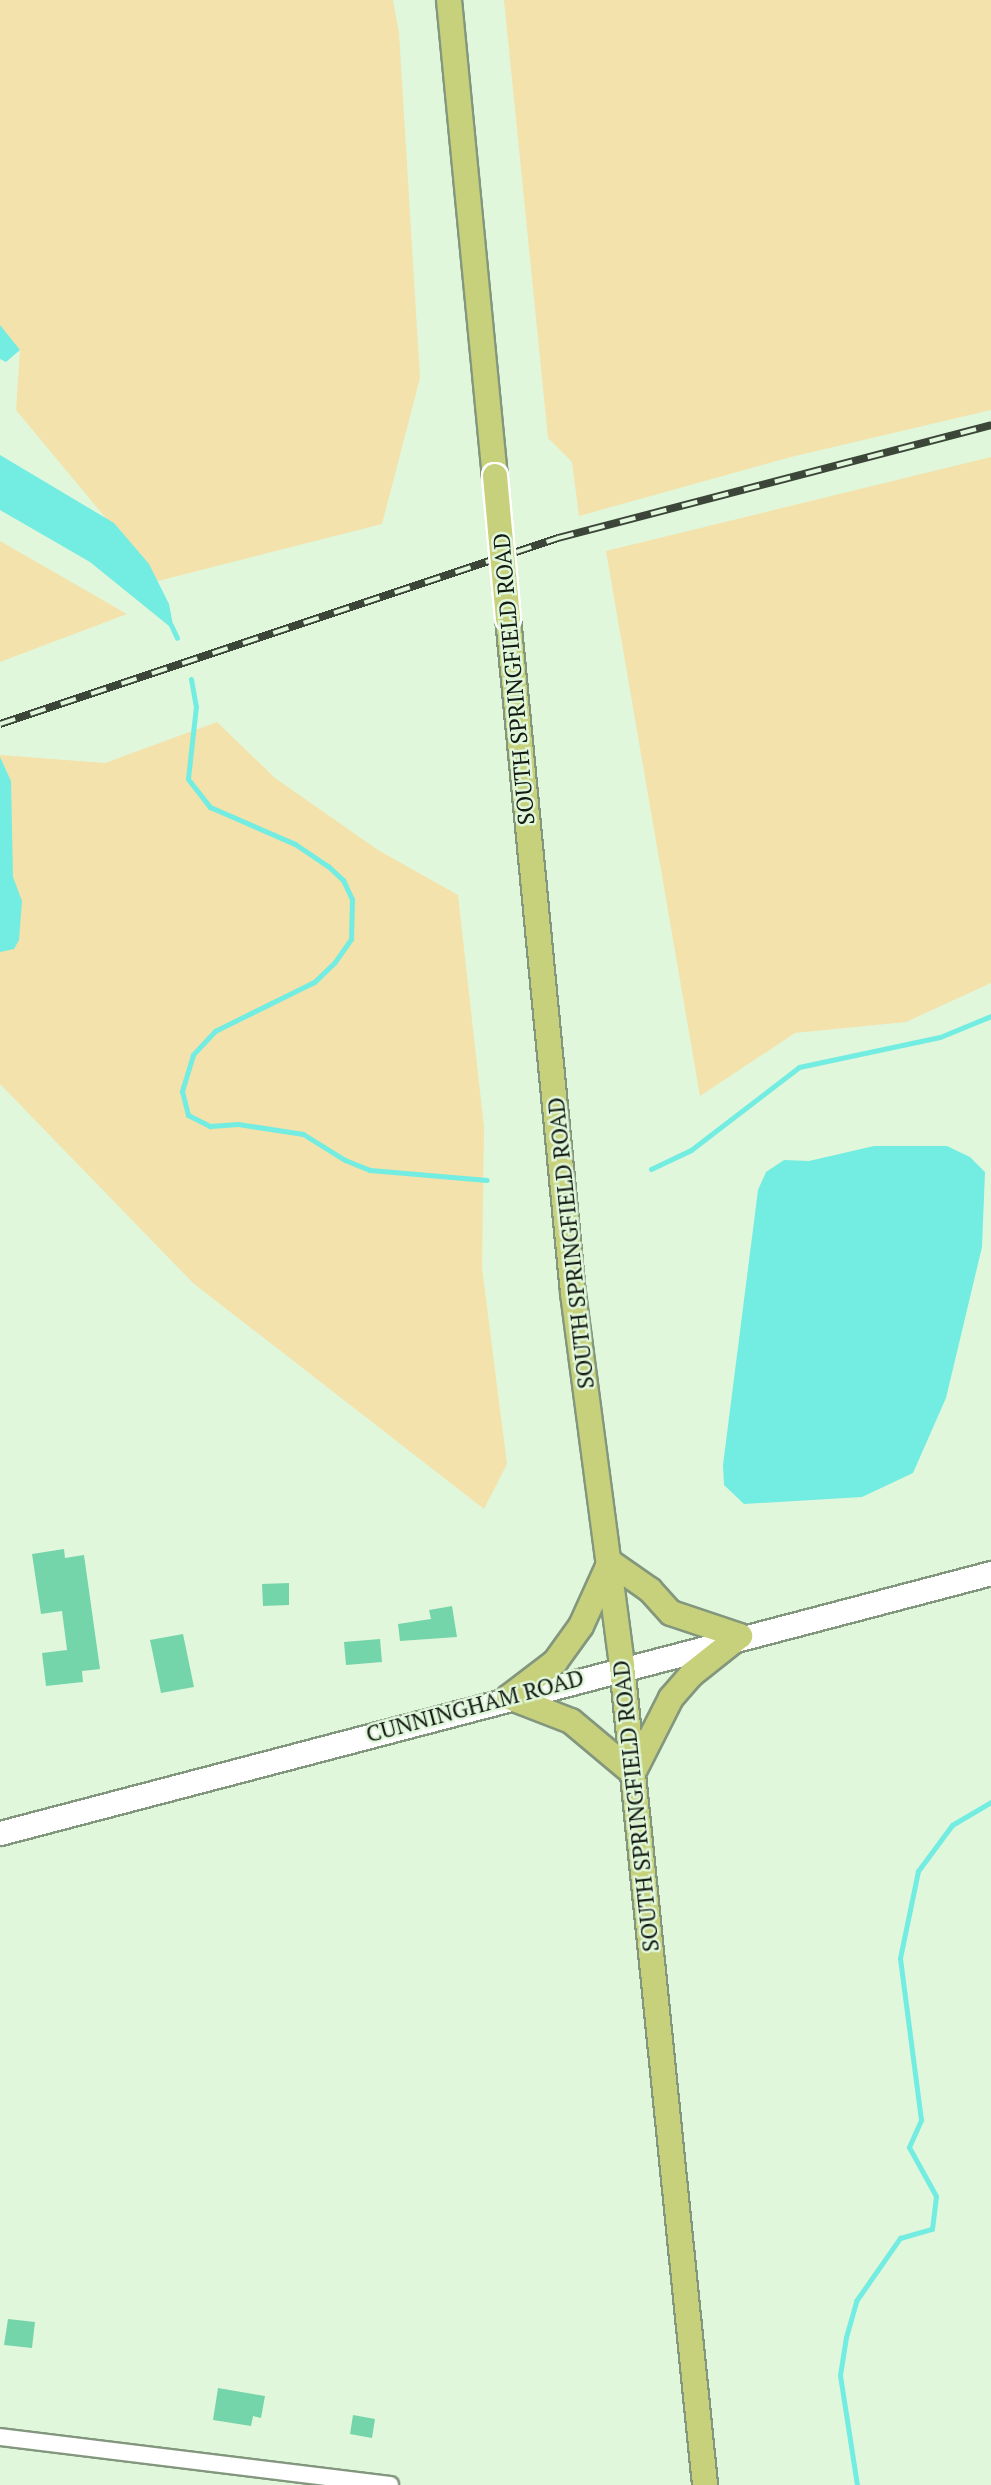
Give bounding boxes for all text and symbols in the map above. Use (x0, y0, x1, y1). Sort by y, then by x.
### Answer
street label: SOUTH SPRINGFIELD ROAD (487, 532, 541, 826)
street label: SOUTH SPRINGFIELD ROAD (542, 1096, 600, 1390)
street label: SOUTH SPRINGFIELD ROAD (607, 1659, 665, 1953)
street label: CUNNINGHAM ROAD (363, 1664, 587, 1748)

